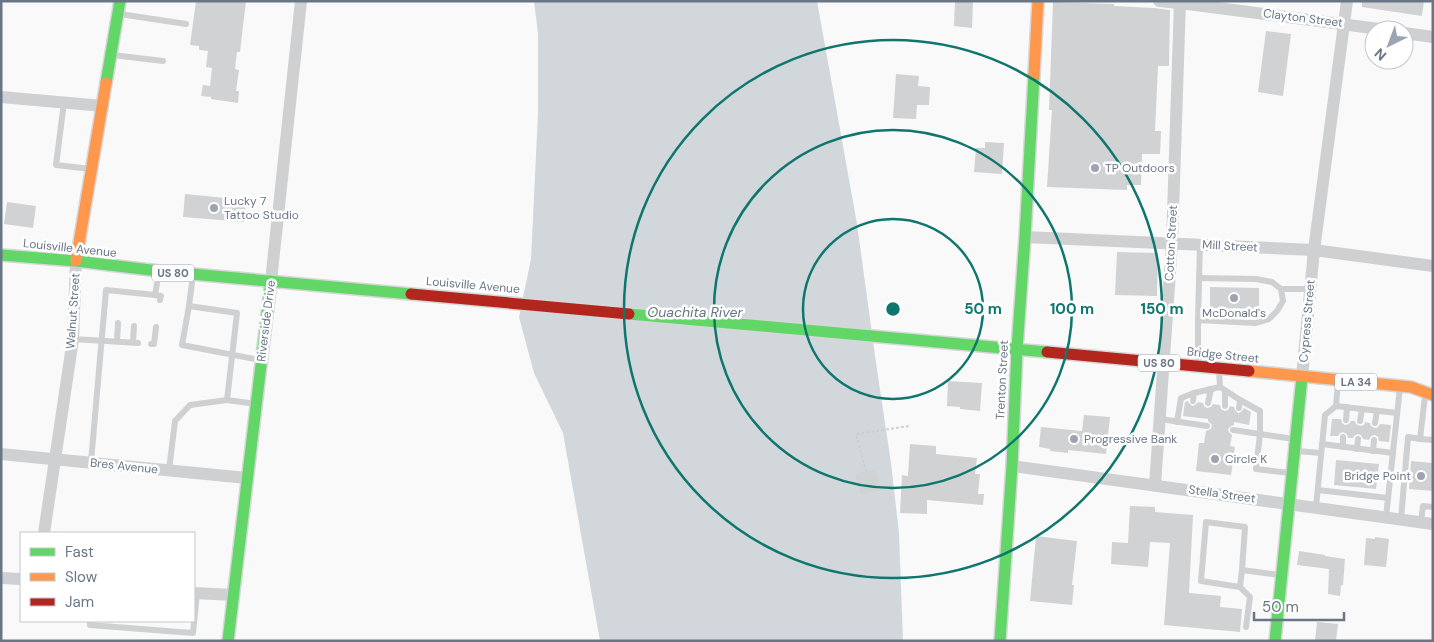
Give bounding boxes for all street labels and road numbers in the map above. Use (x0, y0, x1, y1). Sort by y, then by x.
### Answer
street label: Clayton Street (1262, 5, 1344, 31)
street label: Cotton Street (1161, 204, 1181, 281)
street label: Louisville Avenue (22, 235, 118, 261)
street label: Mill Street (1202, 237, 1258, 255)
road number: US 80 (152, 264, 194, 282)
street label: Walnut Street (62, 272, 84, 349)
street label: Louisville Avenue (425, 273, 521, 297)
street label: Riverside Drive (253, 279, 279, 363)
street label: Cypress Street (1295, 279, 1319, 363)
street label: Trenton Street (992, 339, 1012, 420)
street label: Bridge Street (1186, 343, 1260, 367)
road number: US 80 (1138, 354, 1180, 372)
road number: LA 34 (1335, 374, 1377, 391)
street label: Bres Avenue (89, 454, 159, 478)
street label: Stella Street (1188, 481, 1257, 507)

